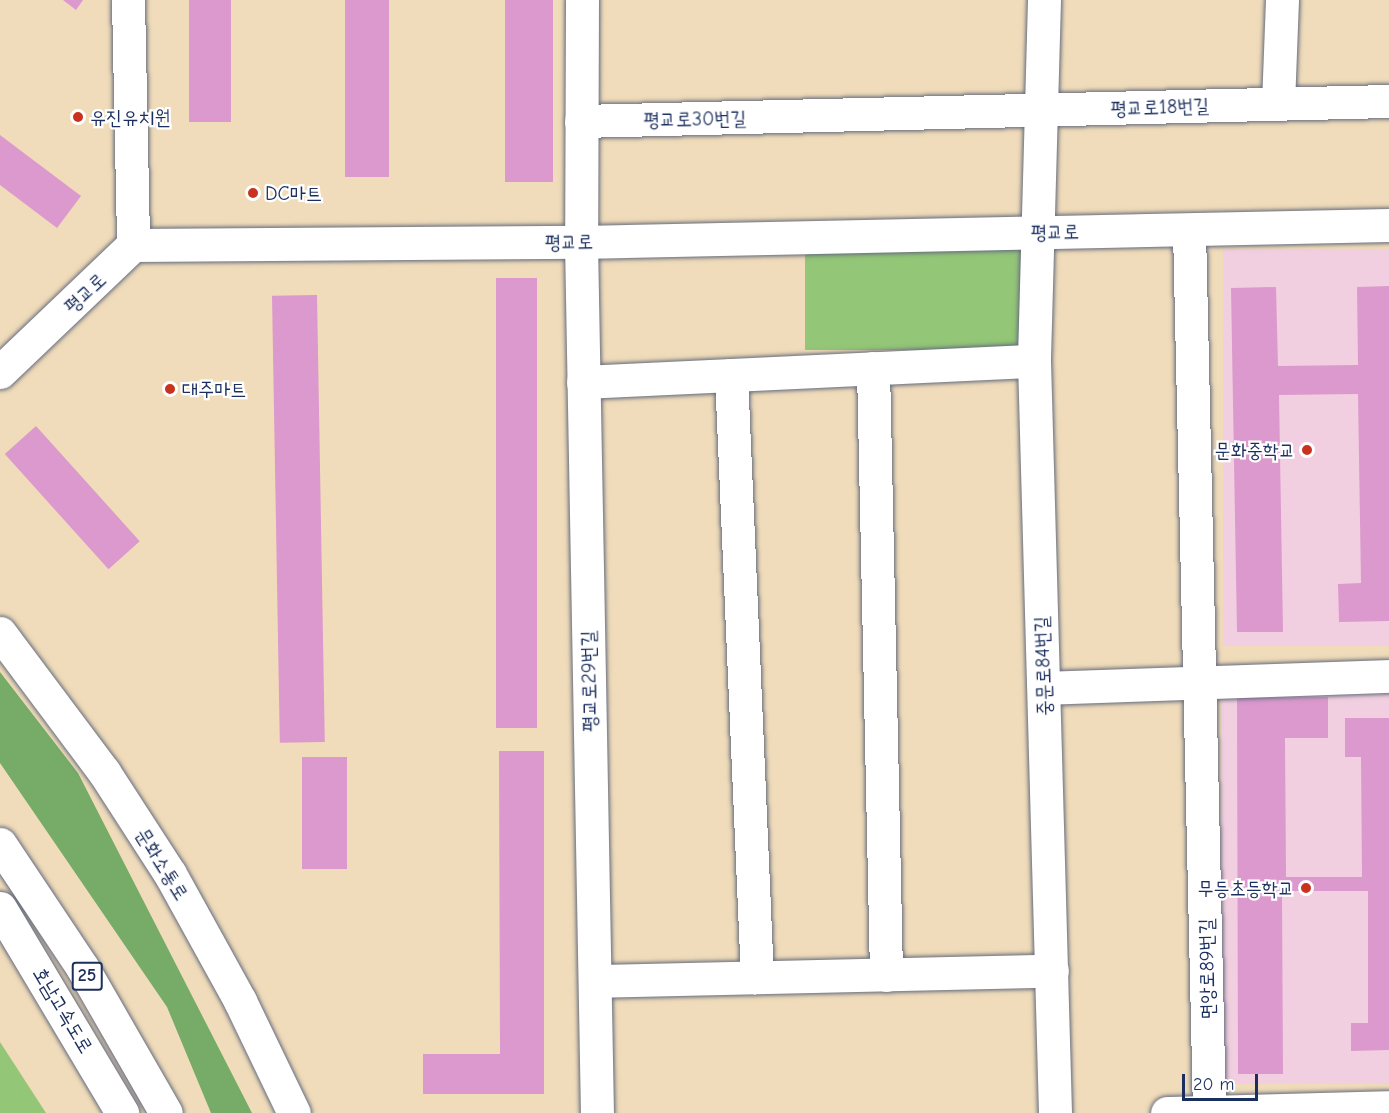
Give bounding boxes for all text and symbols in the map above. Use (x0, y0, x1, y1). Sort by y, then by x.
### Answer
street label: 평교로18번길 (1110, 93, 1210, 121)
place label: 유진유치원 (90, 105, 170, 129)
street label: 평교로30번길 (643, 106, 747, 132)
marker: 유진유치원 (71, 110, 85, 124)
place label: DC마트 (265, 181, 322, 205)
marker: DC마트 (246, 186, 260, 200)
street label: 평교로 (1031, 220, 1079, 244)
street label: 평교로 (545, 230, 593, 254)
street label: 평교로 (59, 268, 111, 318)
place label: 대주마트 (182, 377, 246, 401)
marker: 대주마트 (163, 382, 177, 396)
place label: 문화중학교 (1215, 438, 1295, 462)
marker: 문화중학교 (1300, 443, 1314, 457)
street label: 중문로84번길 (1029, 615, 1057, 717)
street label: 평교로29번길 (576, 630, 602, 732)
street label: 문화소통로 (131, 824, 193, 904)
place label: 무등초등학교 (1197, 876, 1294, 900)
marker: 무등초등학교 (1299, 881, 1313, 895)
street label: 면앙로89번길 (1194, 918, 1220, 1020)
road number: 25 (70, 961, 104, 991)
street label: 호남고속도로 (28, 962, 98, 1058)
scale bar (1185, 1062, 1262, 1100)
text: 20 m (1193, 1074, 1234, 1095)

